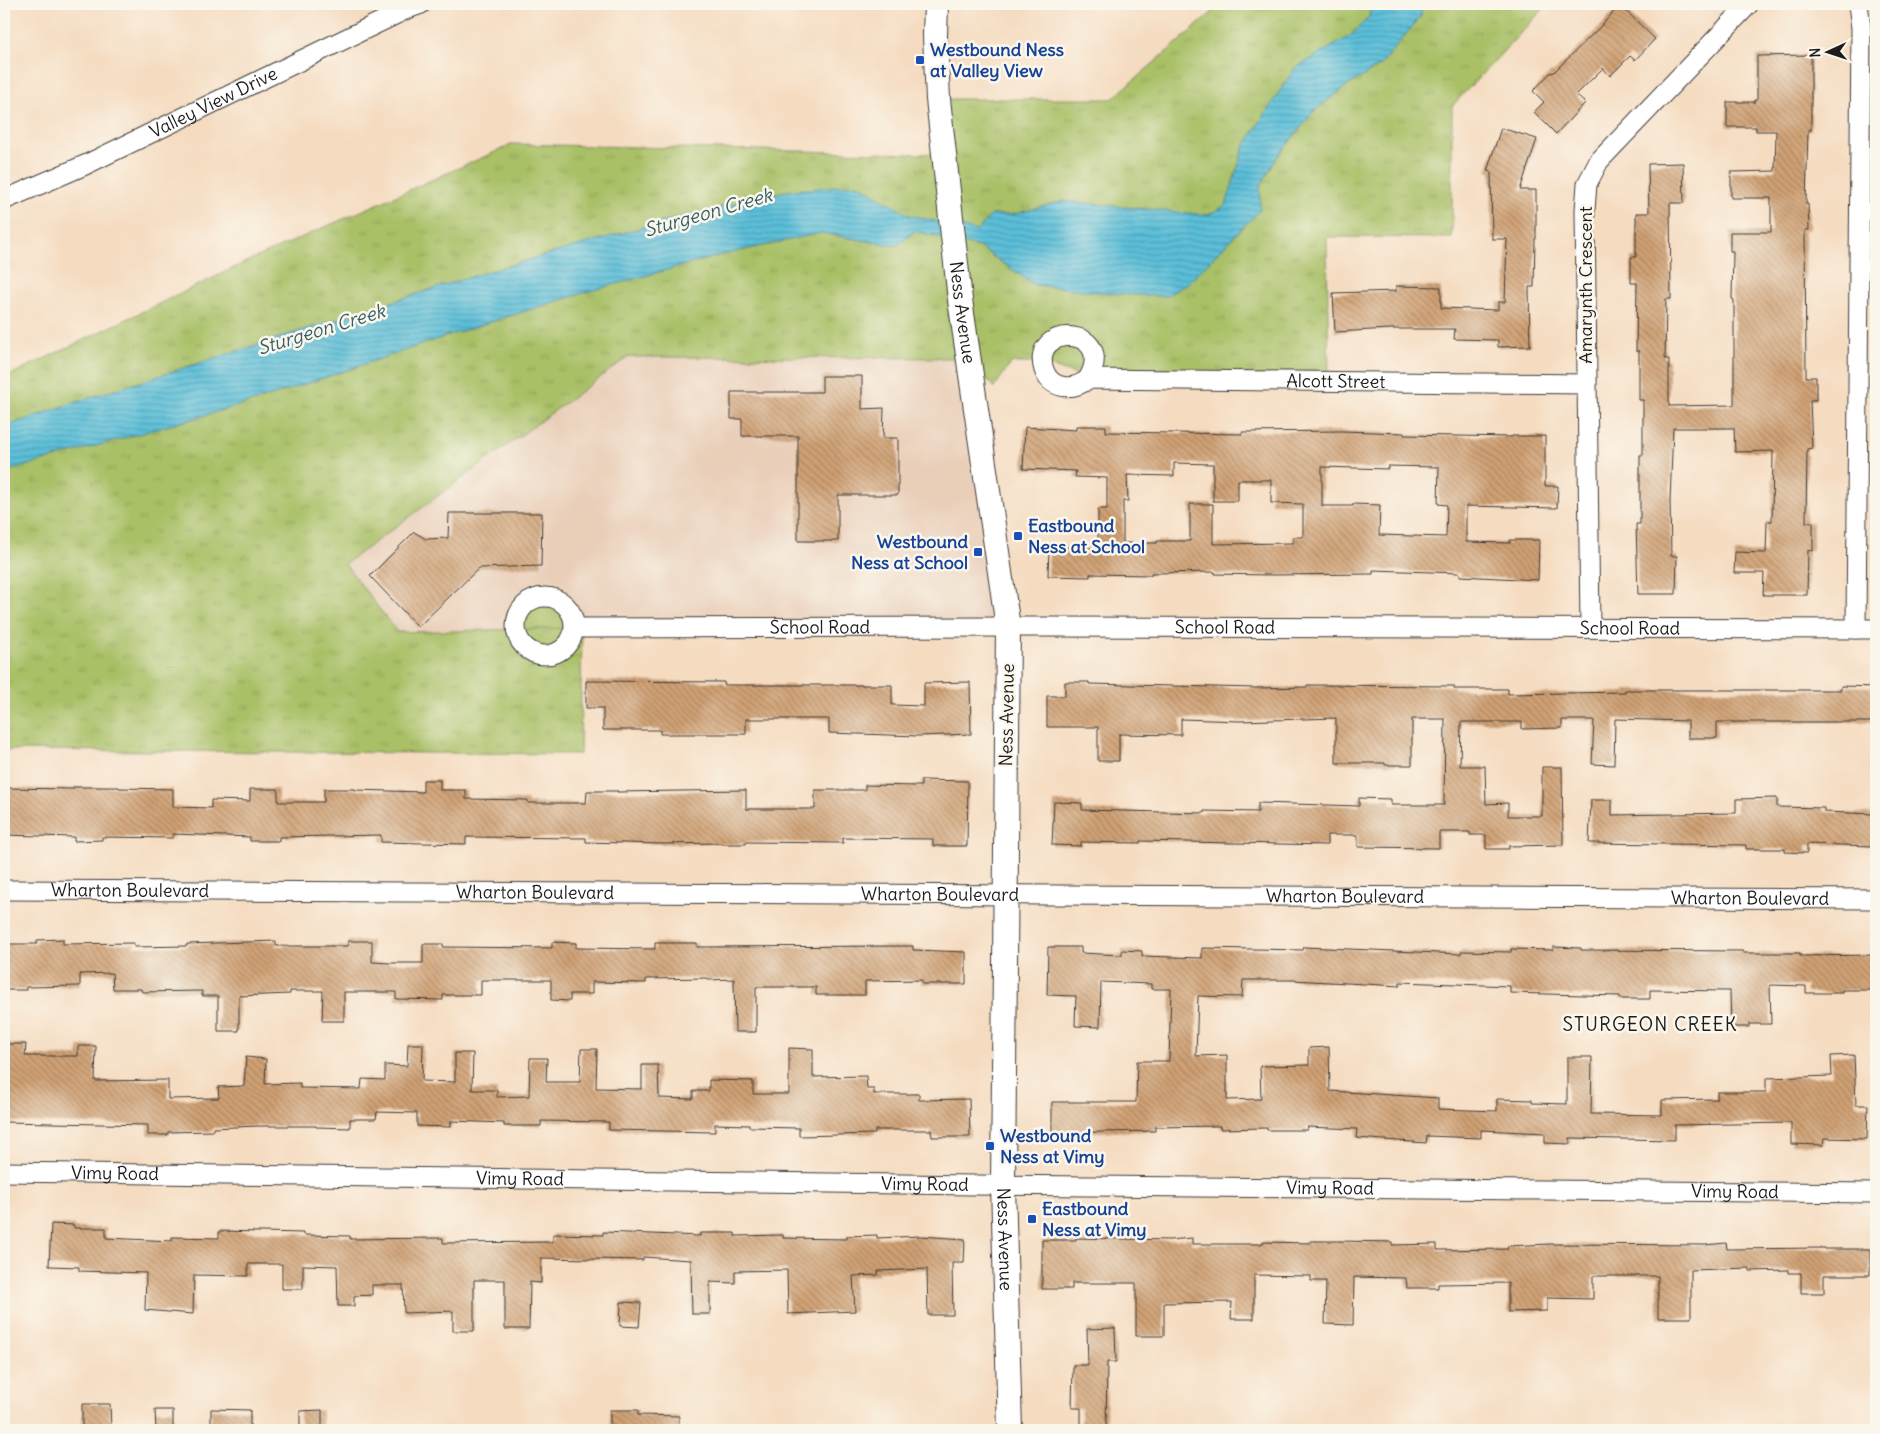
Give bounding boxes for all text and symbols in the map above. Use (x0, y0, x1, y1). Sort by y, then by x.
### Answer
north arrow (1802, 28, 1852, 78)
place label: Westbound Ness at Valley View (930, 38, 1064, 82)
text: N (1806, 47, 1824, 58)
marker: Westbound Ness at Valley View (914, 54, 926, 66)
street label: Valley View Drive (146, 62, 281, 143)
water label: Sturgeon Creek (641, 182, 776, 242)
street label: Amarynth Crescent (1574, 206, 1597, 364)
street label: Ness Avenue (945, 260, 981, 365)
water label: Sturgeon Creek (254, 298, 389, 360)
street label: Alcott Street (1286, 369, 1385, 393)
place label: Eastbound Ness at School (1028, 514, 1145, 558)
place label: Westbound Ness at School (851, 530, 968, 574)
marker: Eastbound Ness at School (1012, 530, 1024, 542)
marker: Westbound Ness at School (972, 546, 984, 558)
street label: School Road (770, 615, 871, 639)
street label: School Road (1175, 615, 1276, 639)
street label: School Road (1580, 616, 1681, 640)
street label: Ness Avenue (994, 663, 1019, 767)
street label: Wharton Boulevard (51, 878, 210, 902)
street label: Wharton Boulevard (456, 880, 615, 904)
street label: Wharton Boulevard (861, 882, 1020, 906)
street label: Wharton Boulevard (1266, 884, 1425, 908)
street label: Wharton Boulevard (1671, 886, 1830, 910)
district label: STURGEON CREEK (1563, 1012, 1738, 1036)
place label: Westbound Ness at Vimy (1000, 1124, 1105, 1168)
marker: Westbound Ness at Vimy (984, 1140, 996, 1152)
street label: Vimy Road (71, 1161, 159, 1185)
street label: Vimy Road (476, 1166, 564, 1191)
street label: Vimy Road (881, 1172, 969, 1196)
street label: Vimy Road (1286, 1176, 1374, 1200)
street label: Vimy Road (1691, 1179, 1779, 1203)
street label: Ness Avenue (992, 1187, 1018, 1291)
place label: Eastbound Ness at Vimy (1042, 1197, 1147, 1241)
marker: Eastbound Ness at Vimy (1026, 1213, 1038, 1225)

